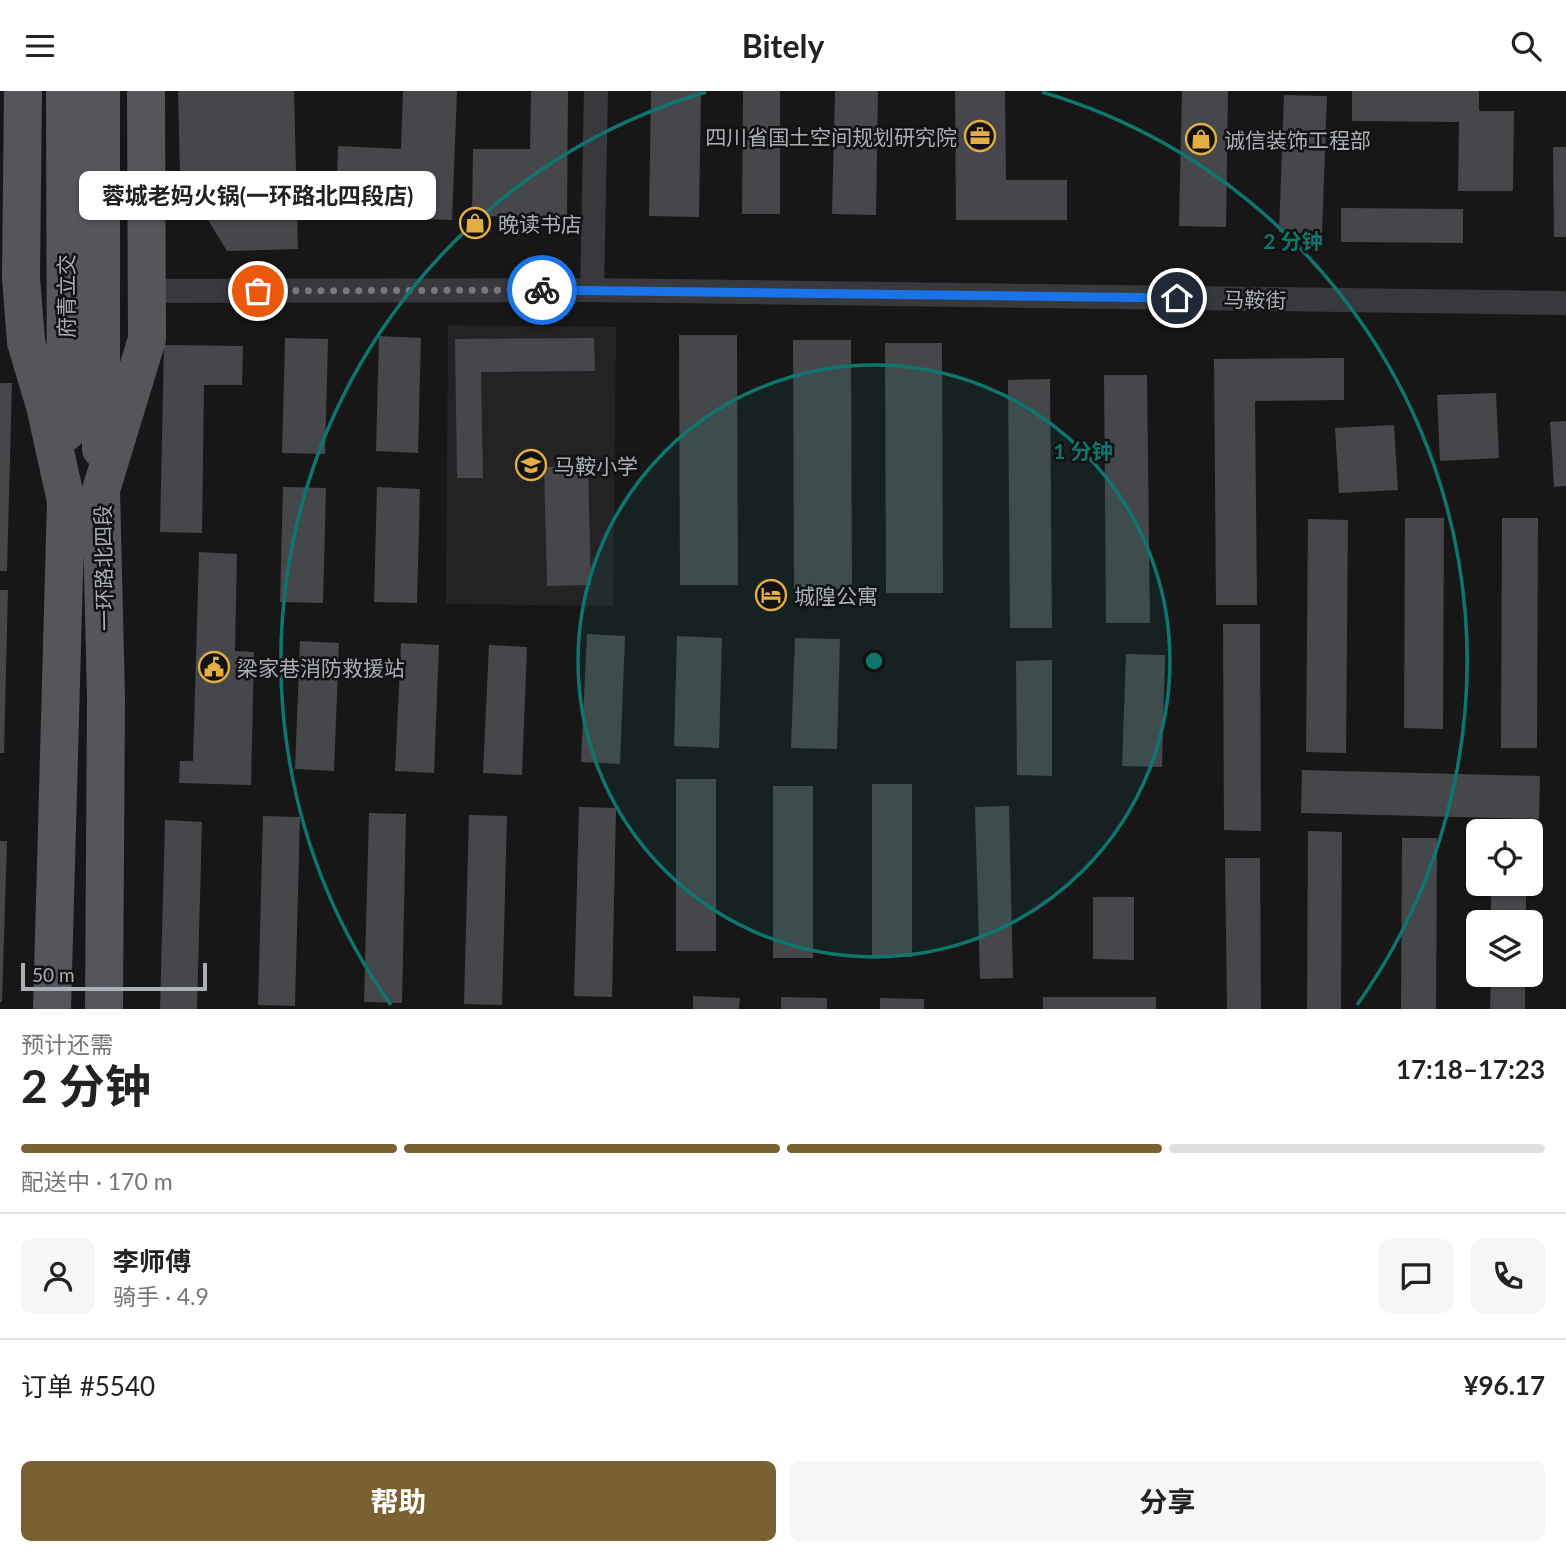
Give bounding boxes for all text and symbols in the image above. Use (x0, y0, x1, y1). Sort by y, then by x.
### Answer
text: Bitely (742, 26, 824, 65)
icon: menu (21, 27, 59, 65)
icon: search (1507, 27, 1545, 65)
office icon: 四川省国土空间规划研究院 (963, 119, 997, 153)
shop icon: 诚信装饰工程部 (1184, 122, 1218, 156)
place label: 四川省国土空间规划研究院 (705, 124, 957, 149)
place label: 诚信装饰工程部 (1224, 127, 1371, 152)
callout: 蓉城老妈火锅(一环路北四段店) (79, 172, 436, 221)
text: 蓉城老妈火锅(一环路北四段店) (102, 181, 413, 209)
shop icon: 晚读书店 (458, 206, 492, 240)
place label: 晚读书店 (498, 211, 582, 236)
text: 2 分钟 (1263, 228, 1323, 253)
street label: 府青立交 (53, 254, 78, 338)
courier (507, 255, 577, 325)
pin (228, 261, 288, 321)
pin (1147, 268, 1207, 328)
icon: bike (523, 271, 561, 309)
icon: bag (239, 272, 277, 310)
icon: home (1158, 279, 1196, 317)
street label: 马鞍街 (1223, 286, 1287, 312)
text: 1 分钟 (1053, 438, 1113, 463)
school or university icon: 马鞍小学 (514, 448, 548, 482)
place label: 马鞍小学 (554, 453, 638, 478)
street label: 一环路北四段 (89, 505, 117, 631)
hotel icon: 城隍公寓 (754, 578, 788, 612)
place label: 城隍公寓 (794, 583, 878, 608)
centre of rings (862, 649, 886, 673)
public building icon: 梁家巷消防救援站 (197, 650, 231, 684)
place label: 梁家巷消防救援站 (237, 655, 405, 680)
map controls (1466, 819, 1543, 987)
button: locate (1466, 819, 1543, 896)
button: layers (1466, 910, 1543, 987)
scale bar (21, 960, 206, 992)
text: 50 m (32, 963, 75, 986)
text: 预计还需 (21, 1030, 113, 1058)
text: 17:18–17:23 (1396, 1053, 1545, 1085)
text: 2 分钟 (21, 1058, 151, 1113)
text: 配送中 · 170 m (21, 1167, 173, 1195)
button: person (21, 1239, 95, 1313)
button: chat (1379, 1239, 1453, 1313)
button: phone (1471, 1239, 1545, 1313)
text: 李师傅 (113, 1245, 191, 1277)
text: 骑手 · 4.9 (113, 1282, 209, 1310)
text: ¥96.17 (1463, 1369, 1545, 1401)
text: 订单 #5540 (21, 1370, 155, 1402)
button: 帮助 (21, 1461, 776, 1541)
button: 分享 (790, 1461, 1545, 1541)

